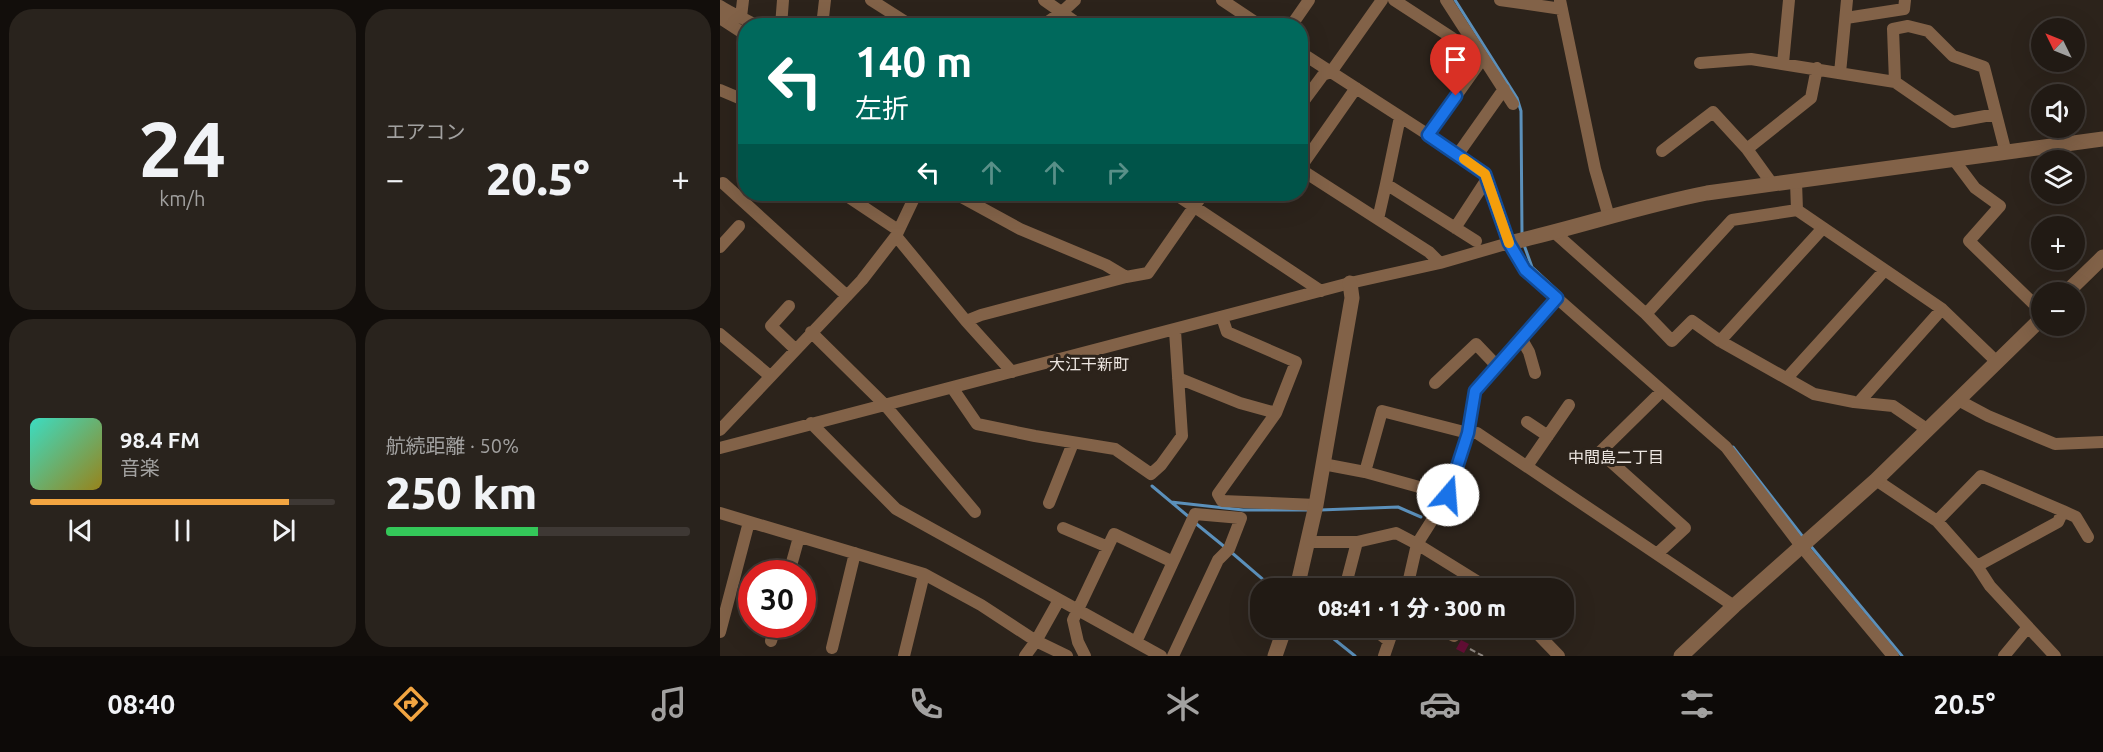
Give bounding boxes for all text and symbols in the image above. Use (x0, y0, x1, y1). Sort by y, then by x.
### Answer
north arrow (2031, 18, 2085, 72)
map controls (2031, 18, 2085, 336)
pin (1430, 34, 1481, 96)
text: 140 m (855, 38, 972, 85)
icon: left (756, 42, 834, 120)
icon: arrive (1439, 43, 1472, 76)
button: sound (2031, 84, 2085, 138)
text: 左折 (855, 93, 909, 123)
text: 24 (138, 104, 226, 192)
text: エアコン (386, 120, 466, 143)
button: layers (2031, 150, 2085, 204)
text: 20.5° (486, 153, 590, 204)
icon: left (912, 156, 945, 189)
icon: ahead (975, 156, 1008, 189)
icon: ahead (1038, 156, 1071, 189)
icon: right (1101, 156, 1134, 189)
text: − (386, 160, 404, 197)
text: + (671, 160, 690, 197)
text: km/h (159, 187, 205, 210)
button: + (2031, 216, 2085, 270)
button: − (2031, 282, 2085, 336)
district label: 大江干新町 (1049, 355, 1129, 373)
text: 98.4 FM (120, 427, 200, 452)
text: 航続距離 · 50% (386, 434, 519, 457)
district label: 中間島二丁目 (1568, 448, 1664, 466)
text: 音楽 (120, 456, 160, 479)
position arrow (1416, 463, 1480, 527)
text: 250 km (386, 467, 537, 518)
icon: previous (64, 514, 97, 547)
icon: pause (166, 514, 199, 547)
icon: next (267, 514, 300, 547)
speed limit sign: 30 (738, 560, 816, 638)
text: 08:41 · 1 分 · 300 m (1318, 595, 1506, 620)
icon: directions (390, 683, 432, 725)
icon: music (648, 683, 690, 725)
icon: phone (905, 683, 947, 725)
icon: climate (1162, 683, 1204, 725)
icon: car (1419, 683, 1461, 725)
icon: filters (1676, 683, 1718, 725)
text: 08:40 (108, 689, 175, 719)
text: 20.5° (1933, 689, 1995, 719)

